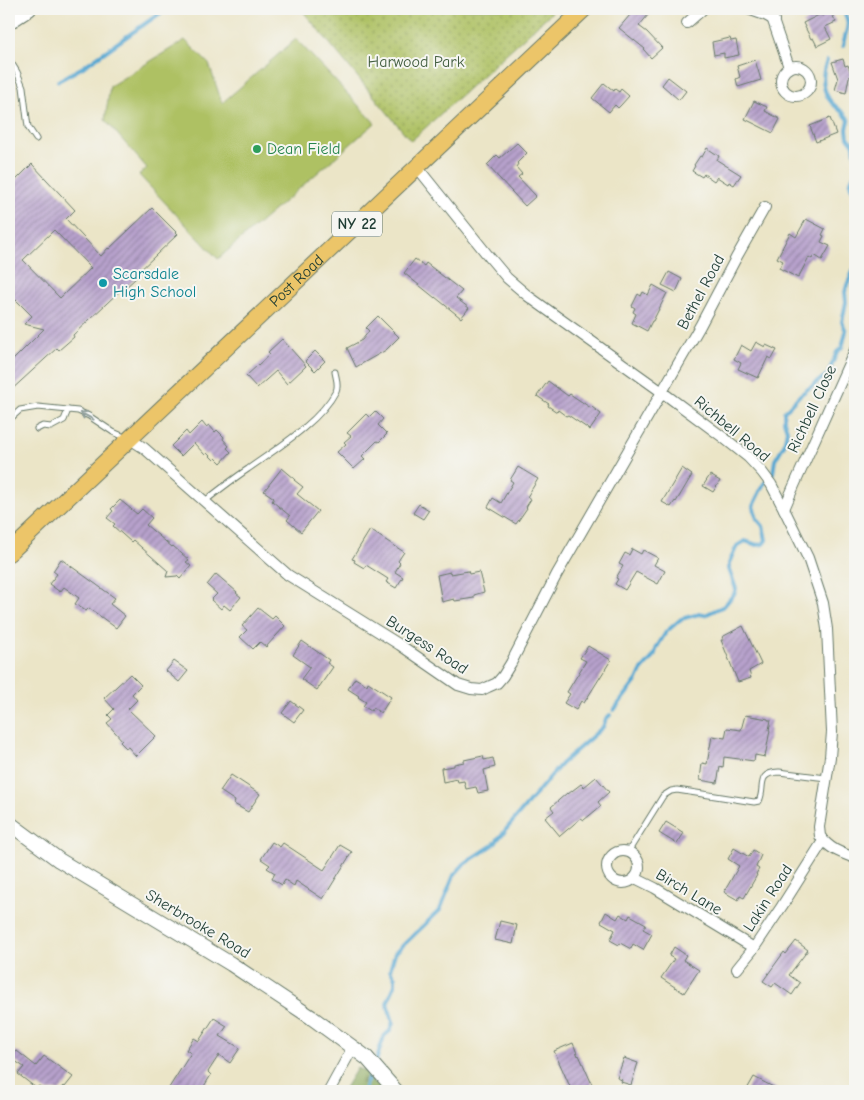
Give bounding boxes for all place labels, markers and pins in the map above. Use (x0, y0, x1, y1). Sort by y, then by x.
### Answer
place label: Dean Field (267, 140, 340, 158)
marker: Dean Field (251, 143, 263, 155)
place label: Scarsdale High School (113, 265, 196, 301)
marker: Scarsdale High School (97, 277, 109, 289)

